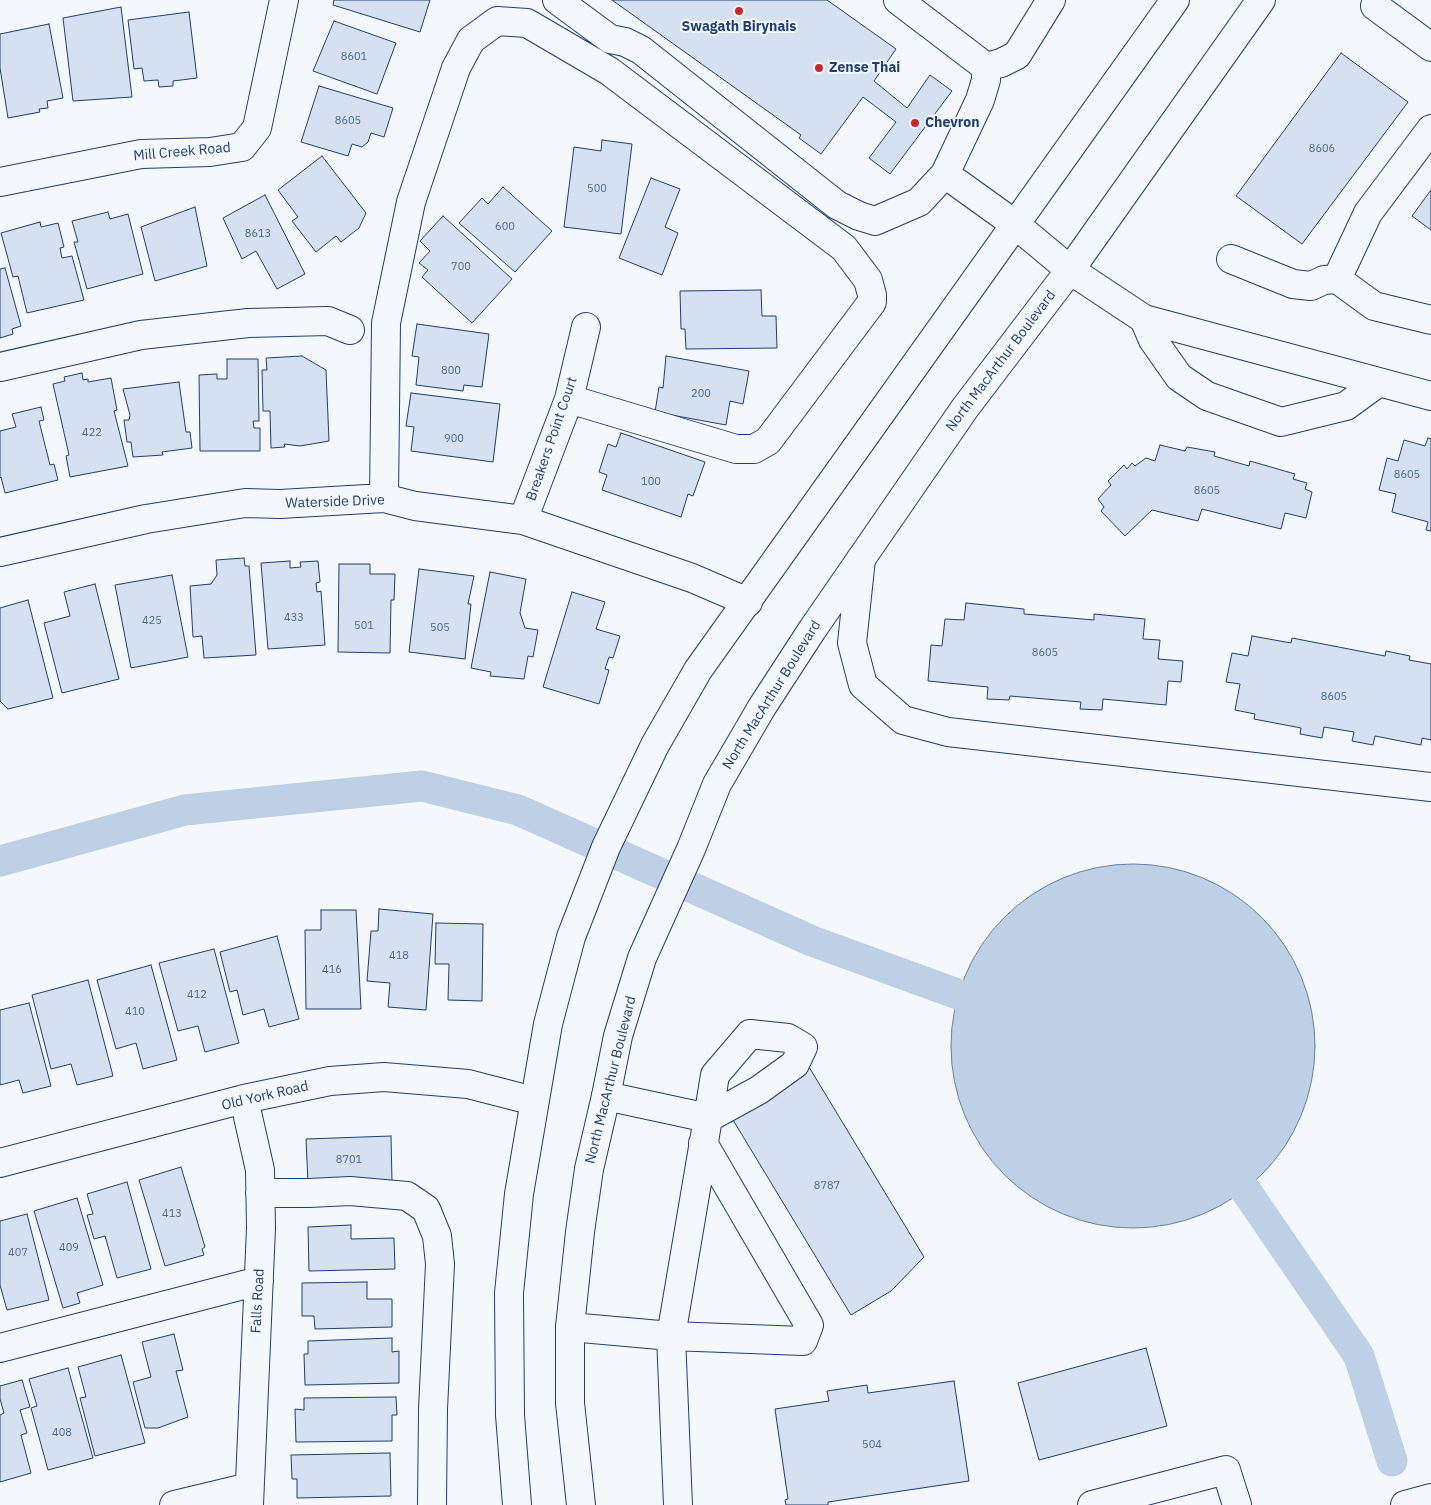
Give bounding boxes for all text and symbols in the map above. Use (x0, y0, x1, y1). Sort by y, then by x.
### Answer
marker: Swagath Birynais (733, 5, 745, 17)
place label: Swagath Birynais (682, 19, 796, 35)
house number: 8601 (341, 50, 367, 64)
place label: Zense Thai (829, 60, 900, 76)
marker: Zense Thai (813, 62, 825, 74)
house number: 8605 (335, 114, 361, 128)
place label: Chevron (925, 115, 980, 131)
marker: Chevron (909, 117, 921, 129)
street label: Mill Creek Road (133, 139, 231, 165)
house number: 8606 (1309, 142, 1335, 156)
house number: 500 (587, 182, 607, 196)
house number: 600 (495, 220, 515, 234)
house number: 8613 (245, 227, 271, 241)
house number: 700 (451, 260, 471, 274)
street label: North MacArthur Boulevard (942, 287, 1060, 435)
house number: 800 (441, 364, 461, 378)
street label: Breakers Point Court (523, 375, 581, 503)
house number: 200 (691, 387, 711, 401)
house number: 422 (82, 426, 102, 440)
house number: 900 (444, 432, 464, 446)
house number: 8605 (1394, 468, 1420, 482)
house number: 100 (641, 475, 661, 489)
house number: 8605 (1194, 484, 1220, 498)
street label: Waterside Drive (285, 492, 385, 512)
house number: 433 (284, 611, 304, 625)
house number: 425 (142, 614, 162, 628)
street label: North MacArthur Boulevard (719, 618, 825, 772)
house number: 501 (354, 619, 374, 633)
house number: 505 (430, 621, 450, 635)
house number: 8605 (1032, 646, 1058, 660)
house number: 8605 (1321, 690, 1347, 704)
house number: 418 (389, 949, 409, 963)
house number: 416 (322, 963, 342, 977)
house number: 412 (187, 988, 207, 1002)
street label: North MacArthur Boulevard (582, 994, 640, 1166)
house number: 410 (125, 1005, 145, 1019)
street label: Old York Road (220, 1078, 310, 1114)
house number: 8701 (336, 1153, 362, 1167)
house number: 8787 (814, 1179, 840, 1193)
house number: 413 (162, 1207, 182, 1221)
house number: 409 (59, 1241, 79, 1255)
house number: 407 (8, 1246, 28, 1260)
street label: Falls Road (248, 1268, 268, 1334)
house number: 408 (52, 1426, 72, 1440)
house number: 504 (862, 1438, 882, 1452)

